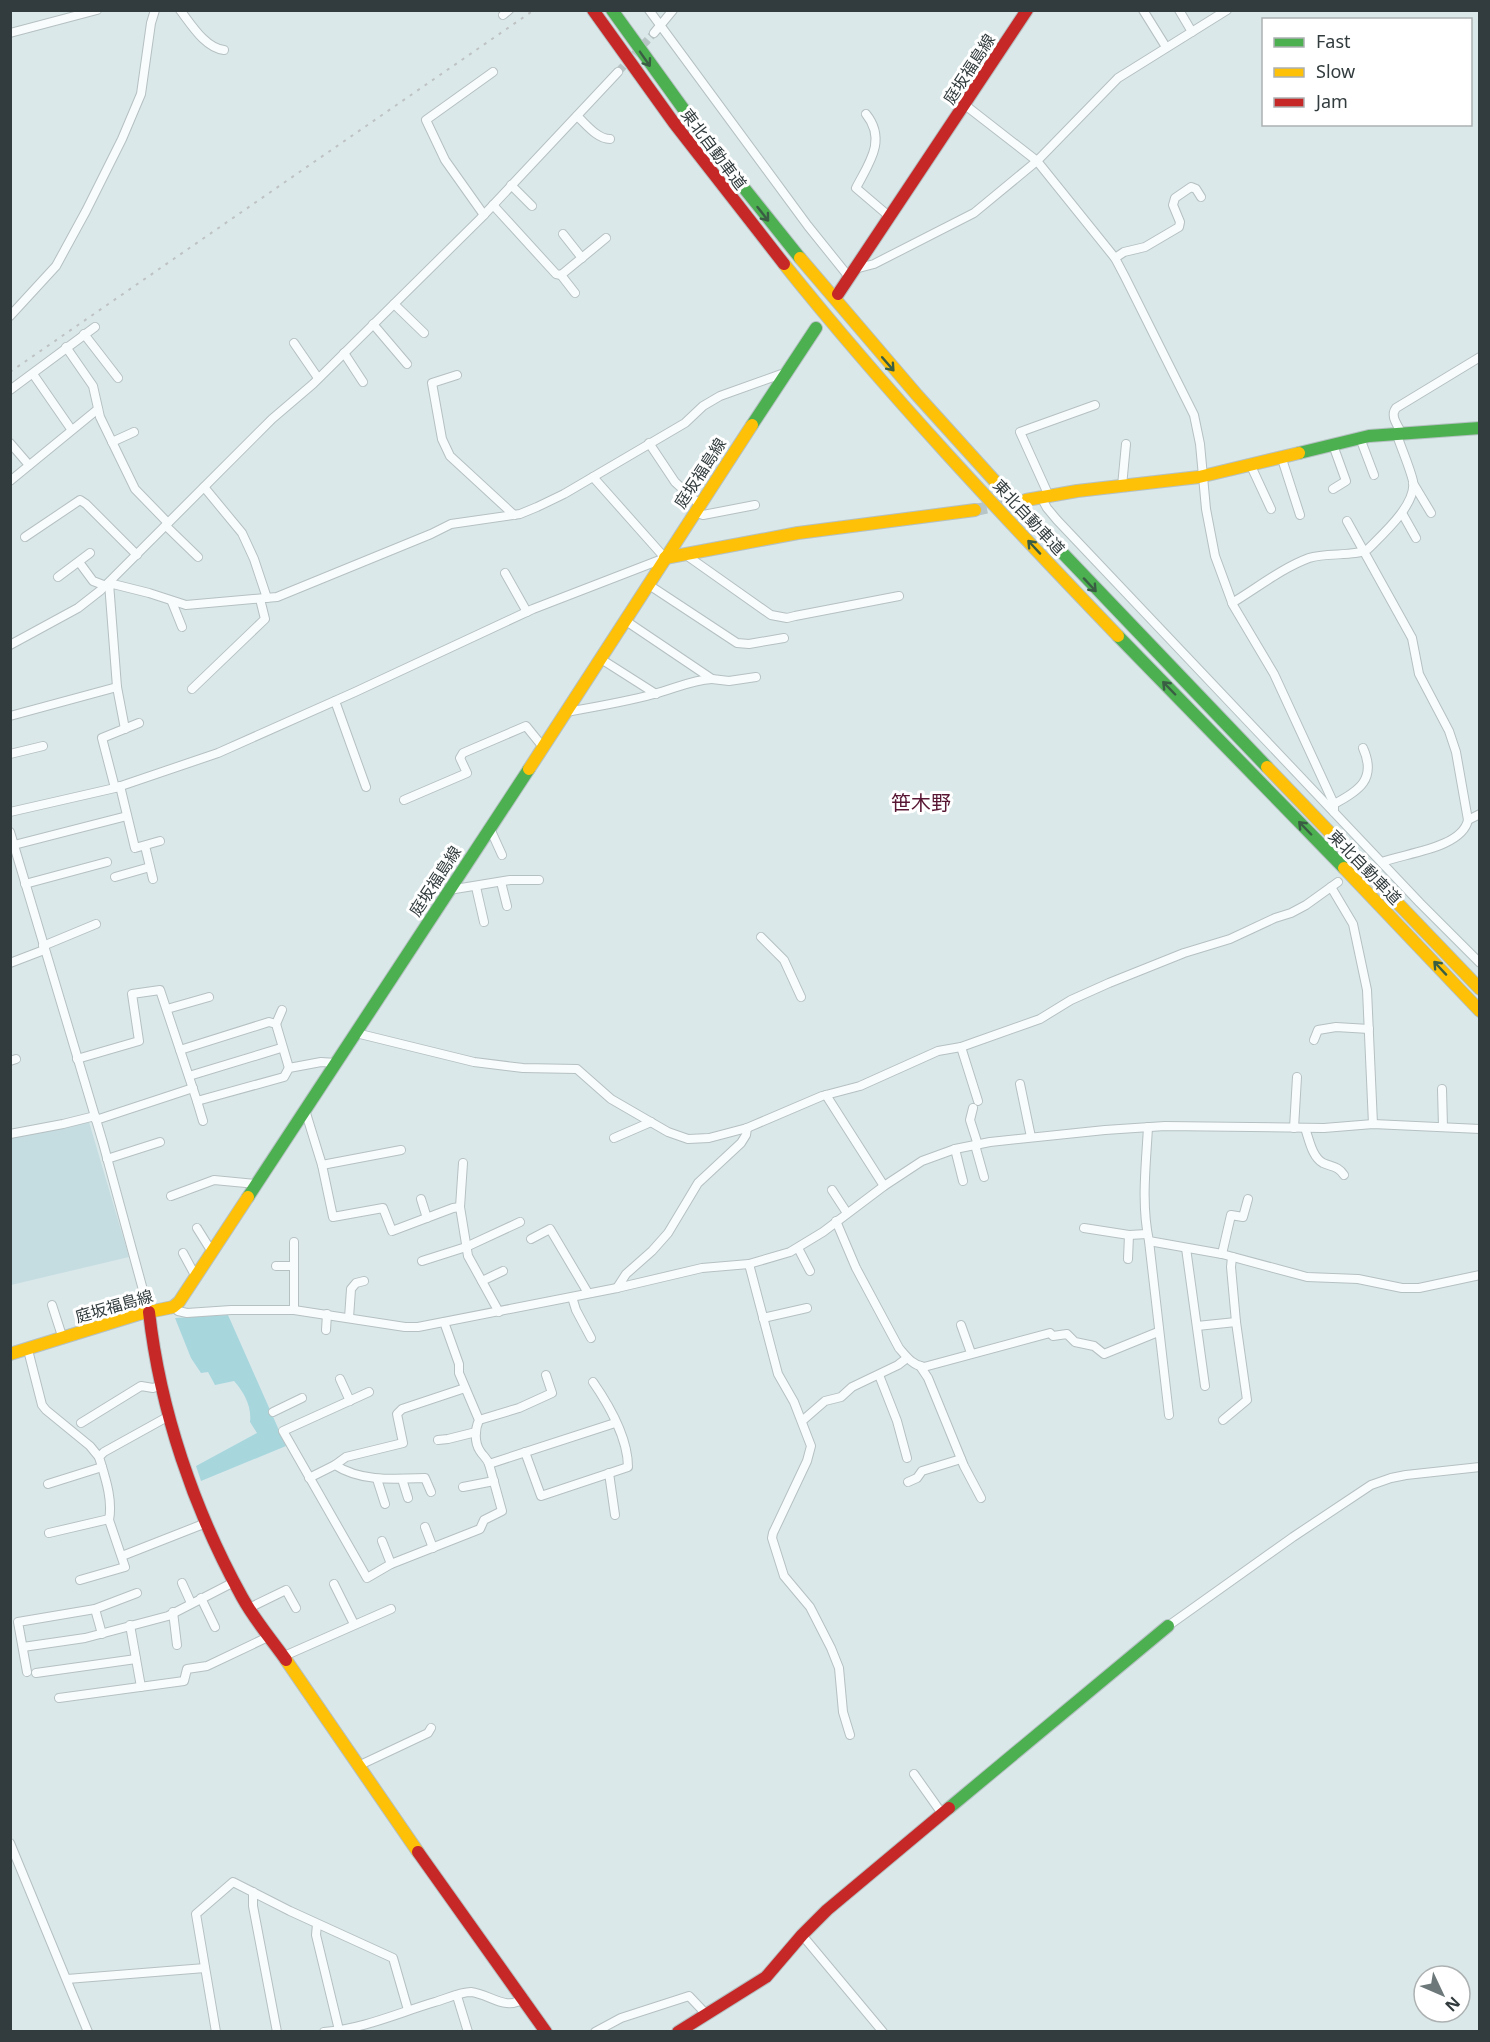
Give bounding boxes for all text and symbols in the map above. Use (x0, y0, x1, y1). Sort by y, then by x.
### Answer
legend (1262, 18, 1472, 126)
street label: 庭坂福島線 (938, 29, 1000, 109)
text: Fast (1316, 29, 1351, 53)
one-way arrow (639, 50, 651, 66)
text: Slow (1316, 59, 1355, 83)
text: Jam (1314, 89, 1348, 113)
street label: 東北自動車道 (676, 104, 752, 194)
one-way arrow (756, 206, 769, 222)
one-way arrow (881, 356, 894, 372)
street label: 庭坂福島線 (669, 433, 731, 513)
street label: 東北自動車道 (988, 474, 1070, 560)
one-way arrow (1027, 540, 1041, 555)
one-way arrow (1083, 577, 1097, 592)
one-way arrow (1161, 681, 1176, 696)
district label: 笹木野 (891, 789, 951, 816)
one-way arrow (1297, 820, 1312, 835)
street label: 東北自動車道 (1324, 825, 1406, 909)
street label: 庭坂福島線 (404, 841, 466, 921)
one-way arrow (1433, 961, 1447, 976)
street label: 庭坂福島線 (73, 1284, 155, 1328)
north arrow (1412, 1964, 1472, 2024)
text: N (1440, 1992, 1465, 2017)

